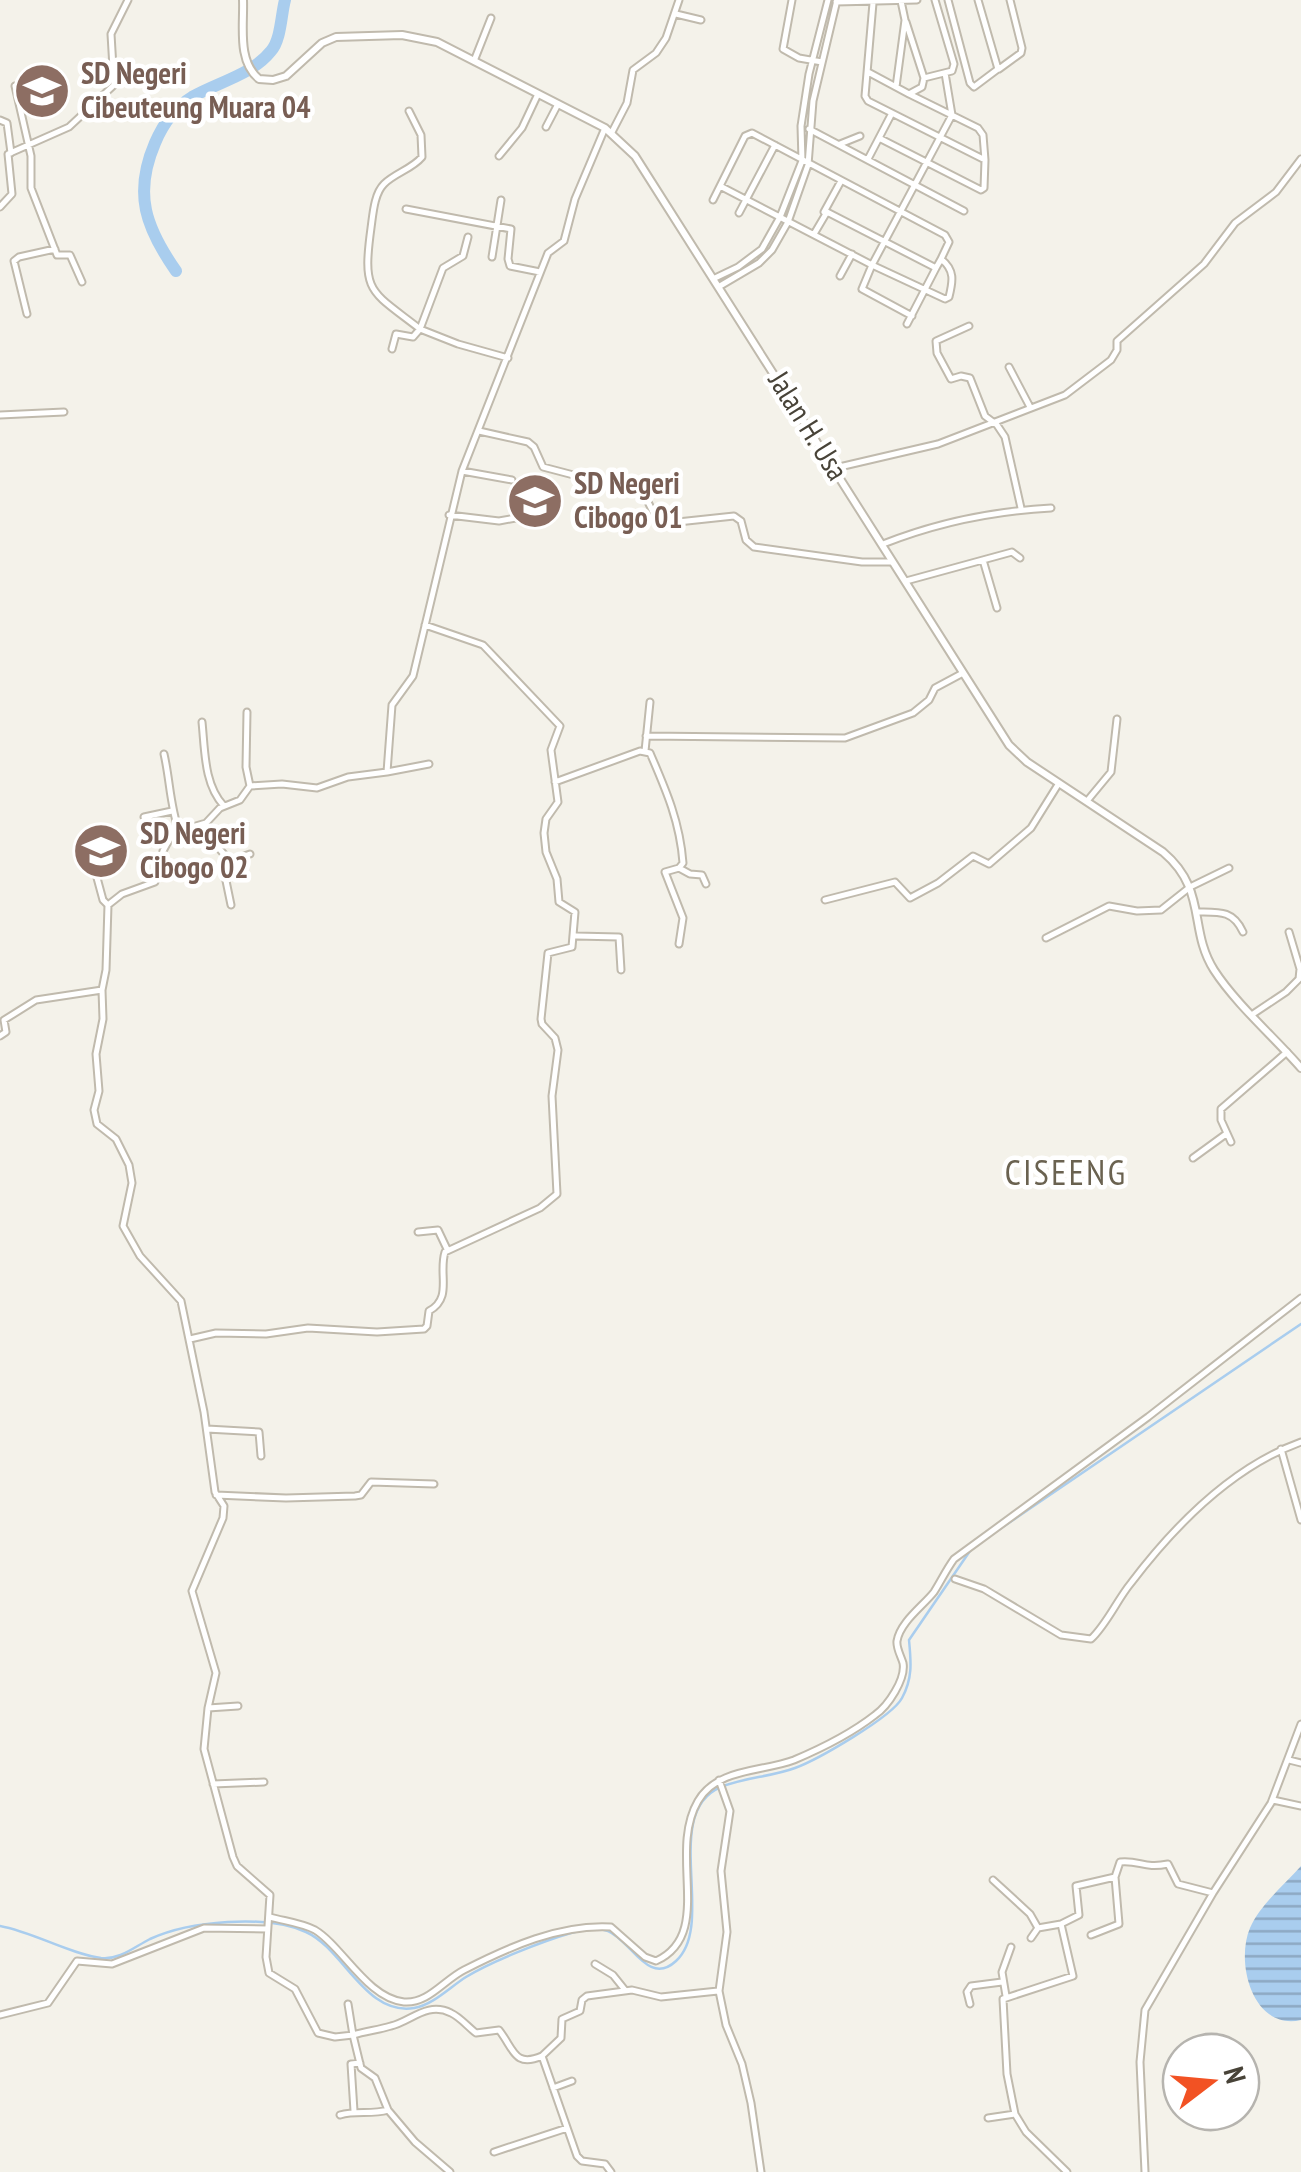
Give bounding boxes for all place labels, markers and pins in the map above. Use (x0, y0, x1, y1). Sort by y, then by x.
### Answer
place label: SD Negeri Cibeuteung Muara 04 (81, 53, 311, 126)
school or university icon: SD Negeri Cibeuteung Muara 04 (12, 61, 72, 121)
place label: SD Negeri Cibogo 01 (574, 463, 683, 536)
school or university icon: SD Negeri Cibogo 01 (505, 471, 565, 531)
place label: SD Negeri Cibogo 02 (140, 813, 249, 886)
school or university icon: SD Negeri Cibogo 02 (71, 821, 131, 881)

